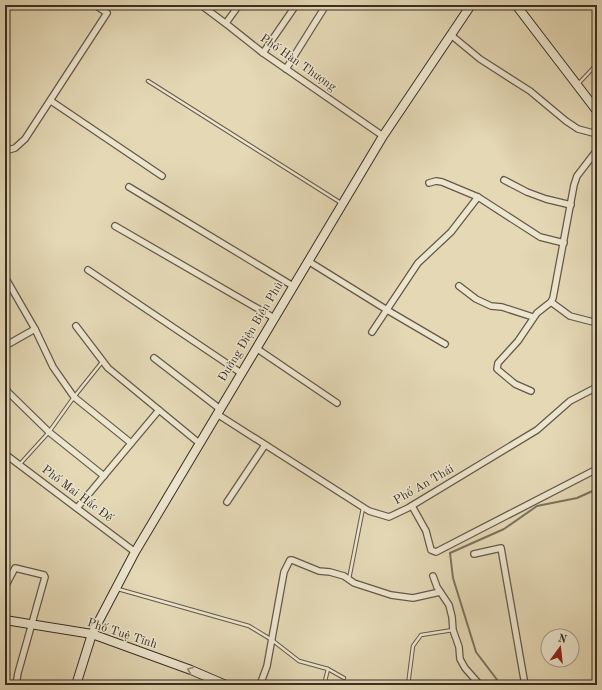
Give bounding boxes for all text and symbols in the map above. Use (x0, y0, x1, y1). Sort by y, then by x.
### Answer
street label: Phố Hàn Thượng (258, 32, 339, 94)
street label: Đường Điện Biên Phủ (217, 280, 286, 384)
street label: Phố Mai Hắc Đế (39, 462, 117, 525)
street label: Phố An Thái (391, 462, 456, 507)
street label: Phố Tuệ Tĩnh (86, 616, 159, 651)
north arrow (540, 628, 580, 668)
text: N (557, 633, 568, 646)
one-way arrow (187, 667, 194, 675)

